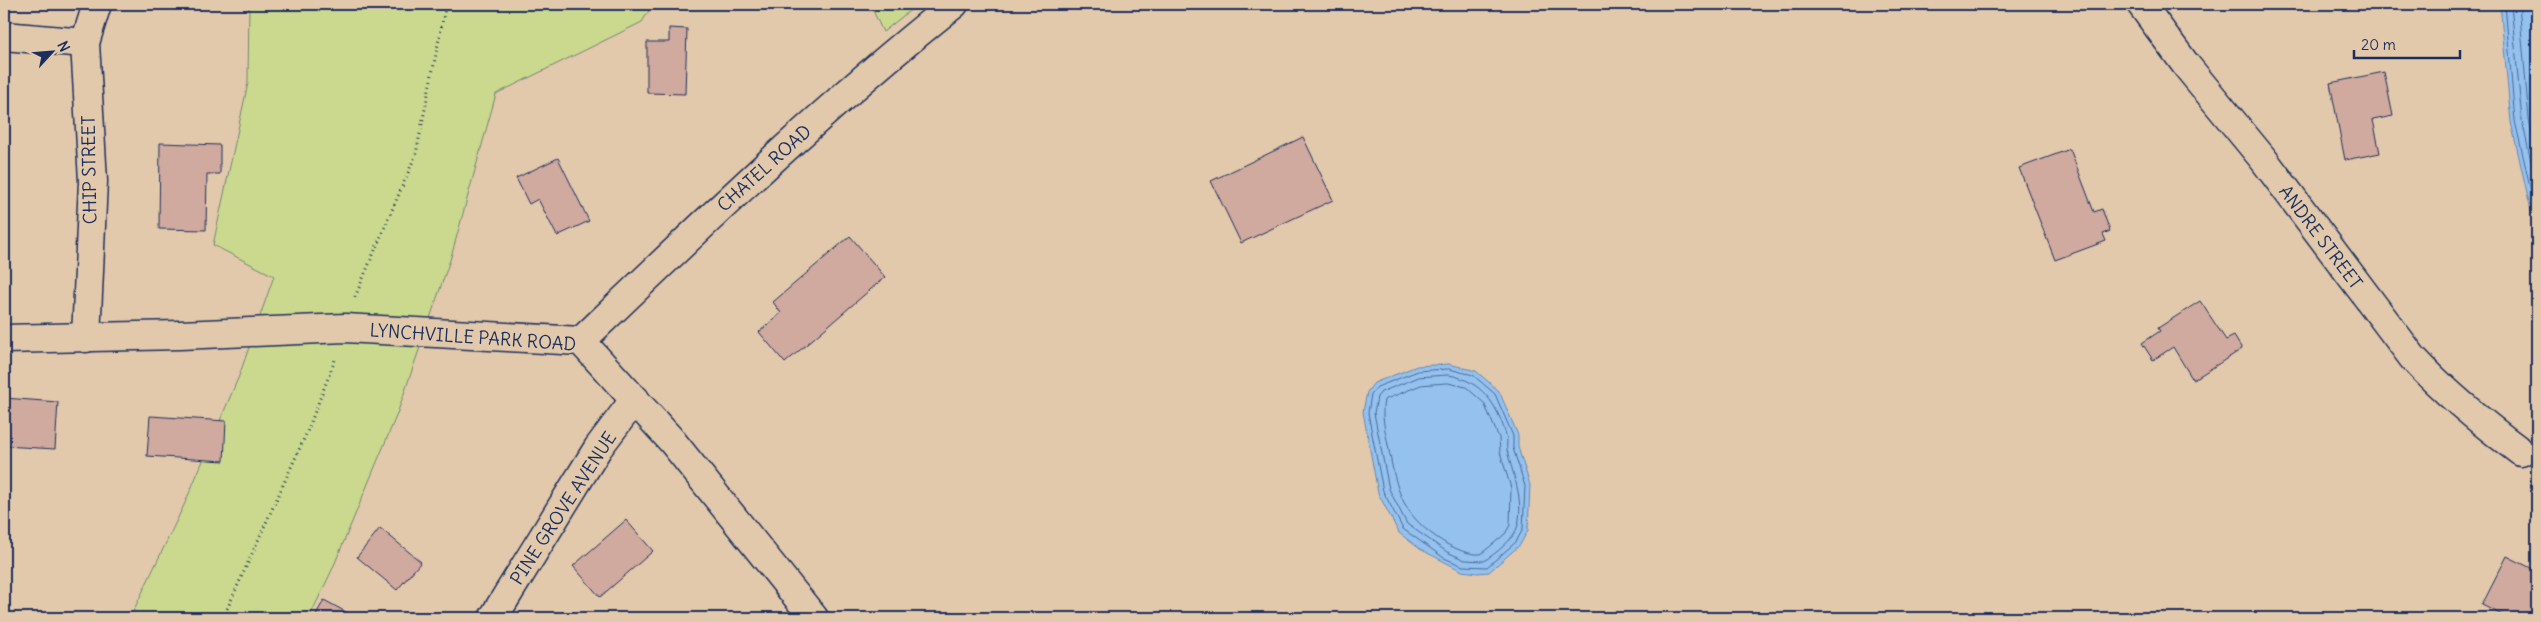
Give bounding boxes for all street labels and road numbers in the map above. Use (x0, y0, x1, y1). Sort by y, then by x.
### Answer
street label: CHIP STREET (77, 115, 101, 225)
street label: CHATEL ROAD (712, 120, 816, 216)
street label: ANDRE STREET (2274, 180, 2368, 294)
street label: LYNCHVILLE PARK ROAD (369, 318, 577, 356)
street label: PINE GROVE AVENUE (505, 427, 621, 589)

